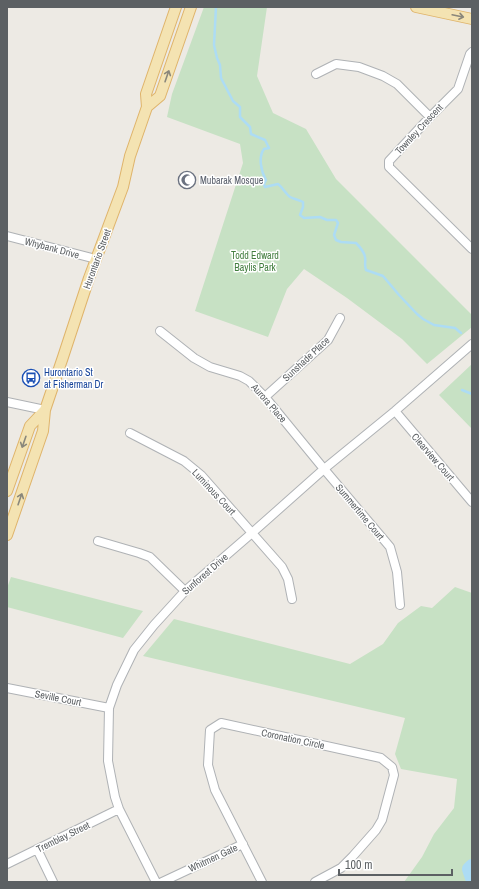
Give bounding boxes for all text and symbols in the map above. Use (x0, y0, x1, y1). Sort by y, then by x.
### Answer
one-way arrow (451, 13, 464, 21)
one-way arrow (164, 70, 172, 82)
street label: Townley Crescent (392, 100, 446, 157)
mosque icon: Mubarak Mosque (177, 170, 197, 190)
place label: Mubarak Mosque (200, 174, 264, 187)
street label: Hurontario Street (80, 227, 114, 291)
street label: Whybank Drive (23, 234, 81, 262)
park label: Todd Edward Baylis Park (231, 249, 279, 274)
street label: Sunshade Place (280, 334, 333, 384)
place label: Hurontario St at Fisherman Dr (44, 366, 104, 391)
bus stop icon: Hurontario St at Fisherman Dr (21, 368, 41, 388)
street label: Aurora Place (248, 380, 290, 425)
street label: Clearview Court (409, 431, 458, 484)
one-way arrow (20, 436, 27, 449)
street label: Luminous Court (189, 466, 239, 518)
street label: Summertime Court (333, 481, 388, 543)
one-way arrow (17, 492, 24, 505)
street label: Sunforest Drive (179, 550, 231, 598)
street label: Seville Court (34, 687, 83, 709)
street label: Coronation Circle (260, 726, 326, 752)
street label: Tremblay Street (34, 818, 93, 856)
street label: Whitmen Gate (186, 841, 240, 875)
scale bar (339, 851, 452, 877)
text: 100 m (345, 857, 372, 873)

